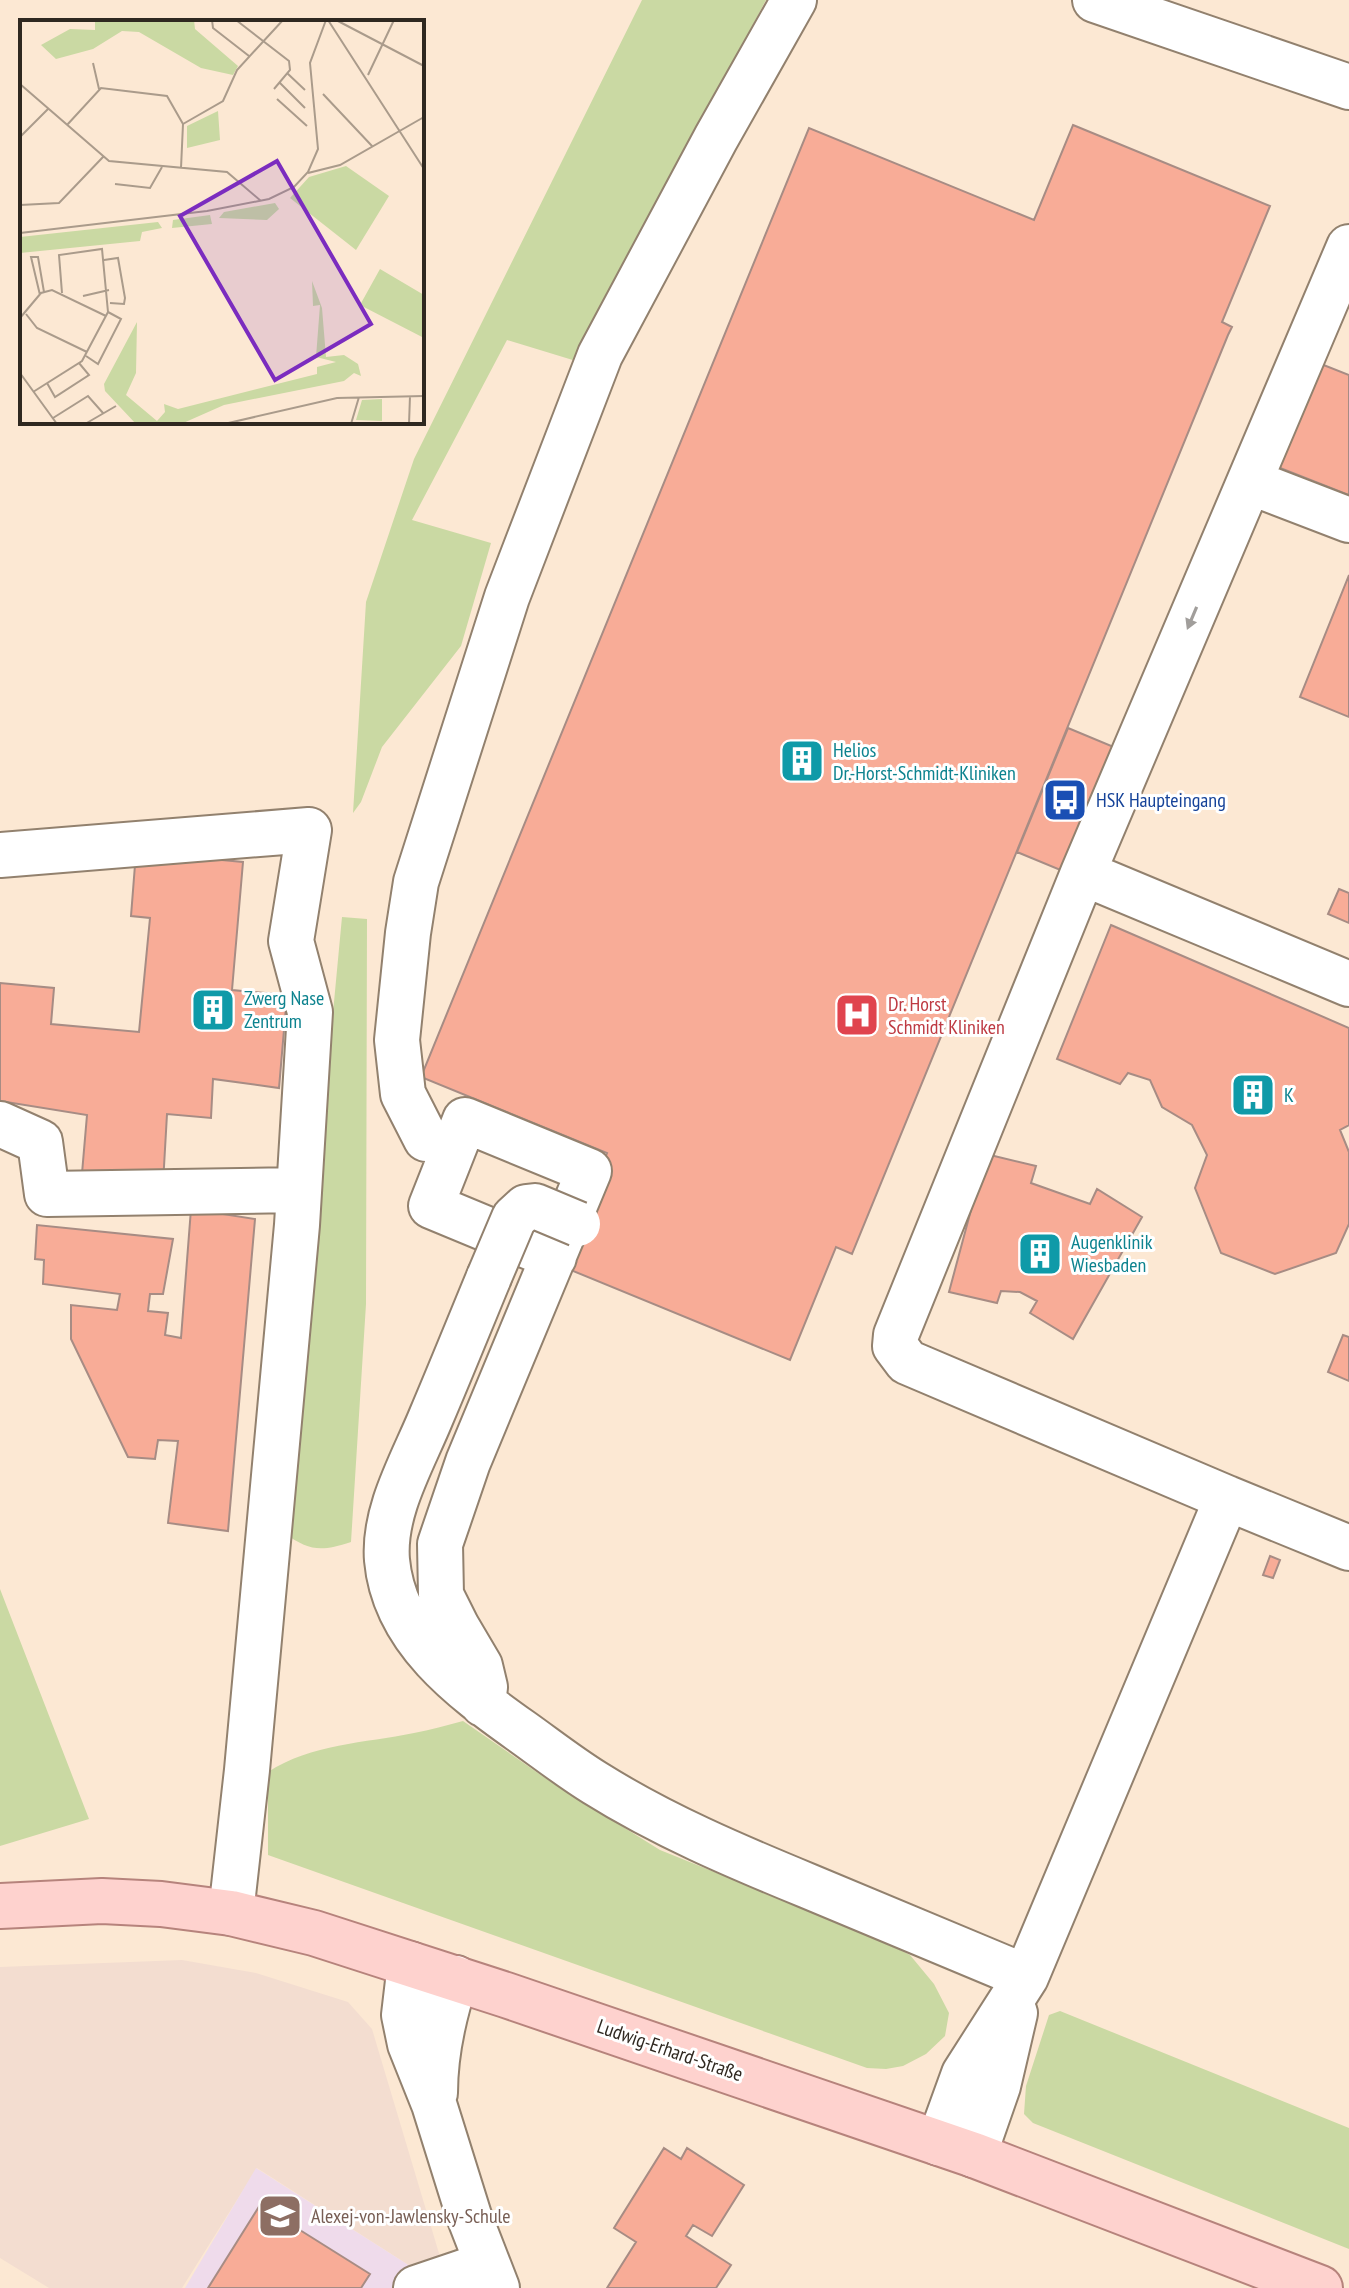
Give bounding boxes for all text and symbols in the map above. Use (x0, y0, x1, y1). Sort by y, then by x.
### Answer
inset map (20, 20, 424, 424)
one-way arrow (1185, 606, 1198, 630)
building icon: Helios Dr.-Horst-Schmidt-Kliniken (778, 737, 826, 785)
place label: Helios Dr.-Horst-Schmidt-Kliniken (833, 737, 1016, 786)
bus stop icon: HSK Haupteingang (1041, 776, 1089, 824)
place label: HSK Haupteingang (1096, 787, 1226, 813)
place label: Zwerg Nase Zentrum (244, 985, 324, 1034)
building icon: Zwerg Nase Zentrum (189, 986, 237, 1034)
hospital icon: Dr. Horst Schmidt Kliniken (833, 991, 881, 1039)
place label: Dr. Horst Schmidt Kliniken (888, 991, 1005, 1040)
building icon: K (1229, 1071, 1277, 1119)
place label: K (1284, 1082, 1294, 1108)
place label: Augenklinik Wiesbaden (1071, 1229, 1153, 1278)
building icon: Augenklinik Wiesbaden (1016, 1230, 1064, 1278)
street label: Ludwig-Erhard-Straße (594, 2013, 746, 2087)
school or university icon: Alexej-von-Jawlensky-Schule (256, 2192, 304, 2240)
place label: Alexej-von-Jawlensky-Schule (311, 2203, 511, 2229)

